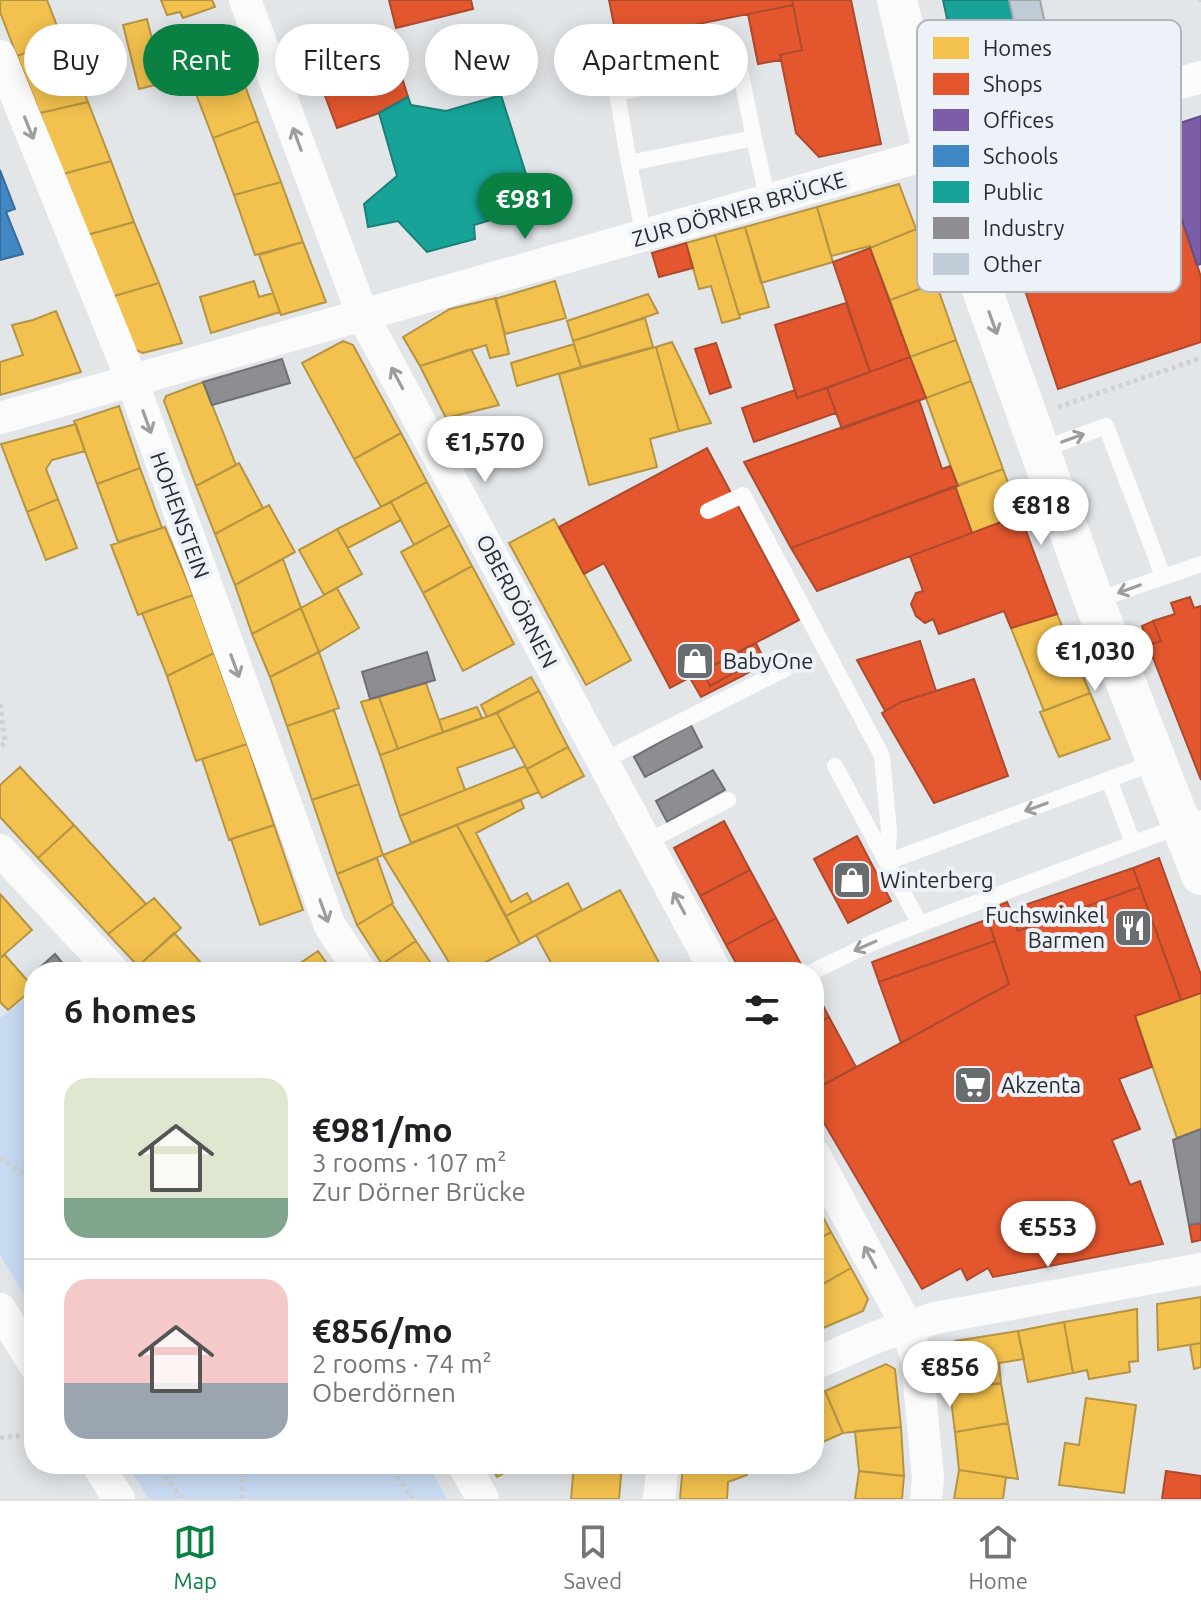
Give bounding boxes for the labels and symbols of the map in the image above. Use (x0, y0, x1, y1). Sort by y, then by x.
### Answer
legend (917, 20, 1181, 292)
text: Homes (983, 35, 1052, 60)
text: Shops (983, 71, 1042, 96)
text: Offices (983, 107, 1054, 132)
one-way arrow (23, 115, 38, 140)
one-way arrow (289, 127, 303, 152)
text: Schools (983, 143, 1058, 168)
street label: ZUR DÖRNER BRÜCKE (629, 166, 849, 251)
pin: €981 (478, 173, 572, 241)
text: Public (983, 179, 1043, 204)
text: Industry (983, 215, 1065, 240)
text: Other (983, 251, 1042, 276)
one-way arrow (987, 311, 1001, 335)
one-way arrow (388, 367, 404, 391)
one-way arrow (140, 409, 155, 434)
pin: €1,570 (420, 416, 550, 484)
one-way arrow (1060, 430, 1085, 444)
street label: HOHENSTEIN (146, 448, 215, 582)
pin: €818 (994, 479, 1088, 547)
street label: OBERDÖRNEN (472, 530, 563, 672)
one-way arrow (1117, 582, 1142, 597)
pin: €1,030 (1030, 625, 1160, 693)
shop icon: BabyOne (674, 640, 716, 682)
place label: BabyOne (723, 648, 814, 673)
one-way arrow (229, 653, 243, 678)
one-way arrow (1024, 801, 1049, 815)
shop icon: Winterberg (831, 859, 873, 901)
place label: Winterberg (880, 867, 994, 892)
one-way arrow (671, 892, 687, 915)
one-way arrow (318, 898, 332, 922)
place label: Fuchswinkel Barmen (985, 902, 1105, 952)
restaurant icon: Fuchswinkel Barmen (1112, 907, 1154, 949)
one-way arrow (854, 939, 878, 954)
supermarket icon: Akzenta (952, 1064, 994, 1106)
place label: Akzenta (1001, 1072, 1081, 1097)
pin: €553 (1001, 1201, 1095, 1269)
one-way arrow (862, 1246, 878, 1269)
pin: €856 (903, 1341, 997, 1409)

